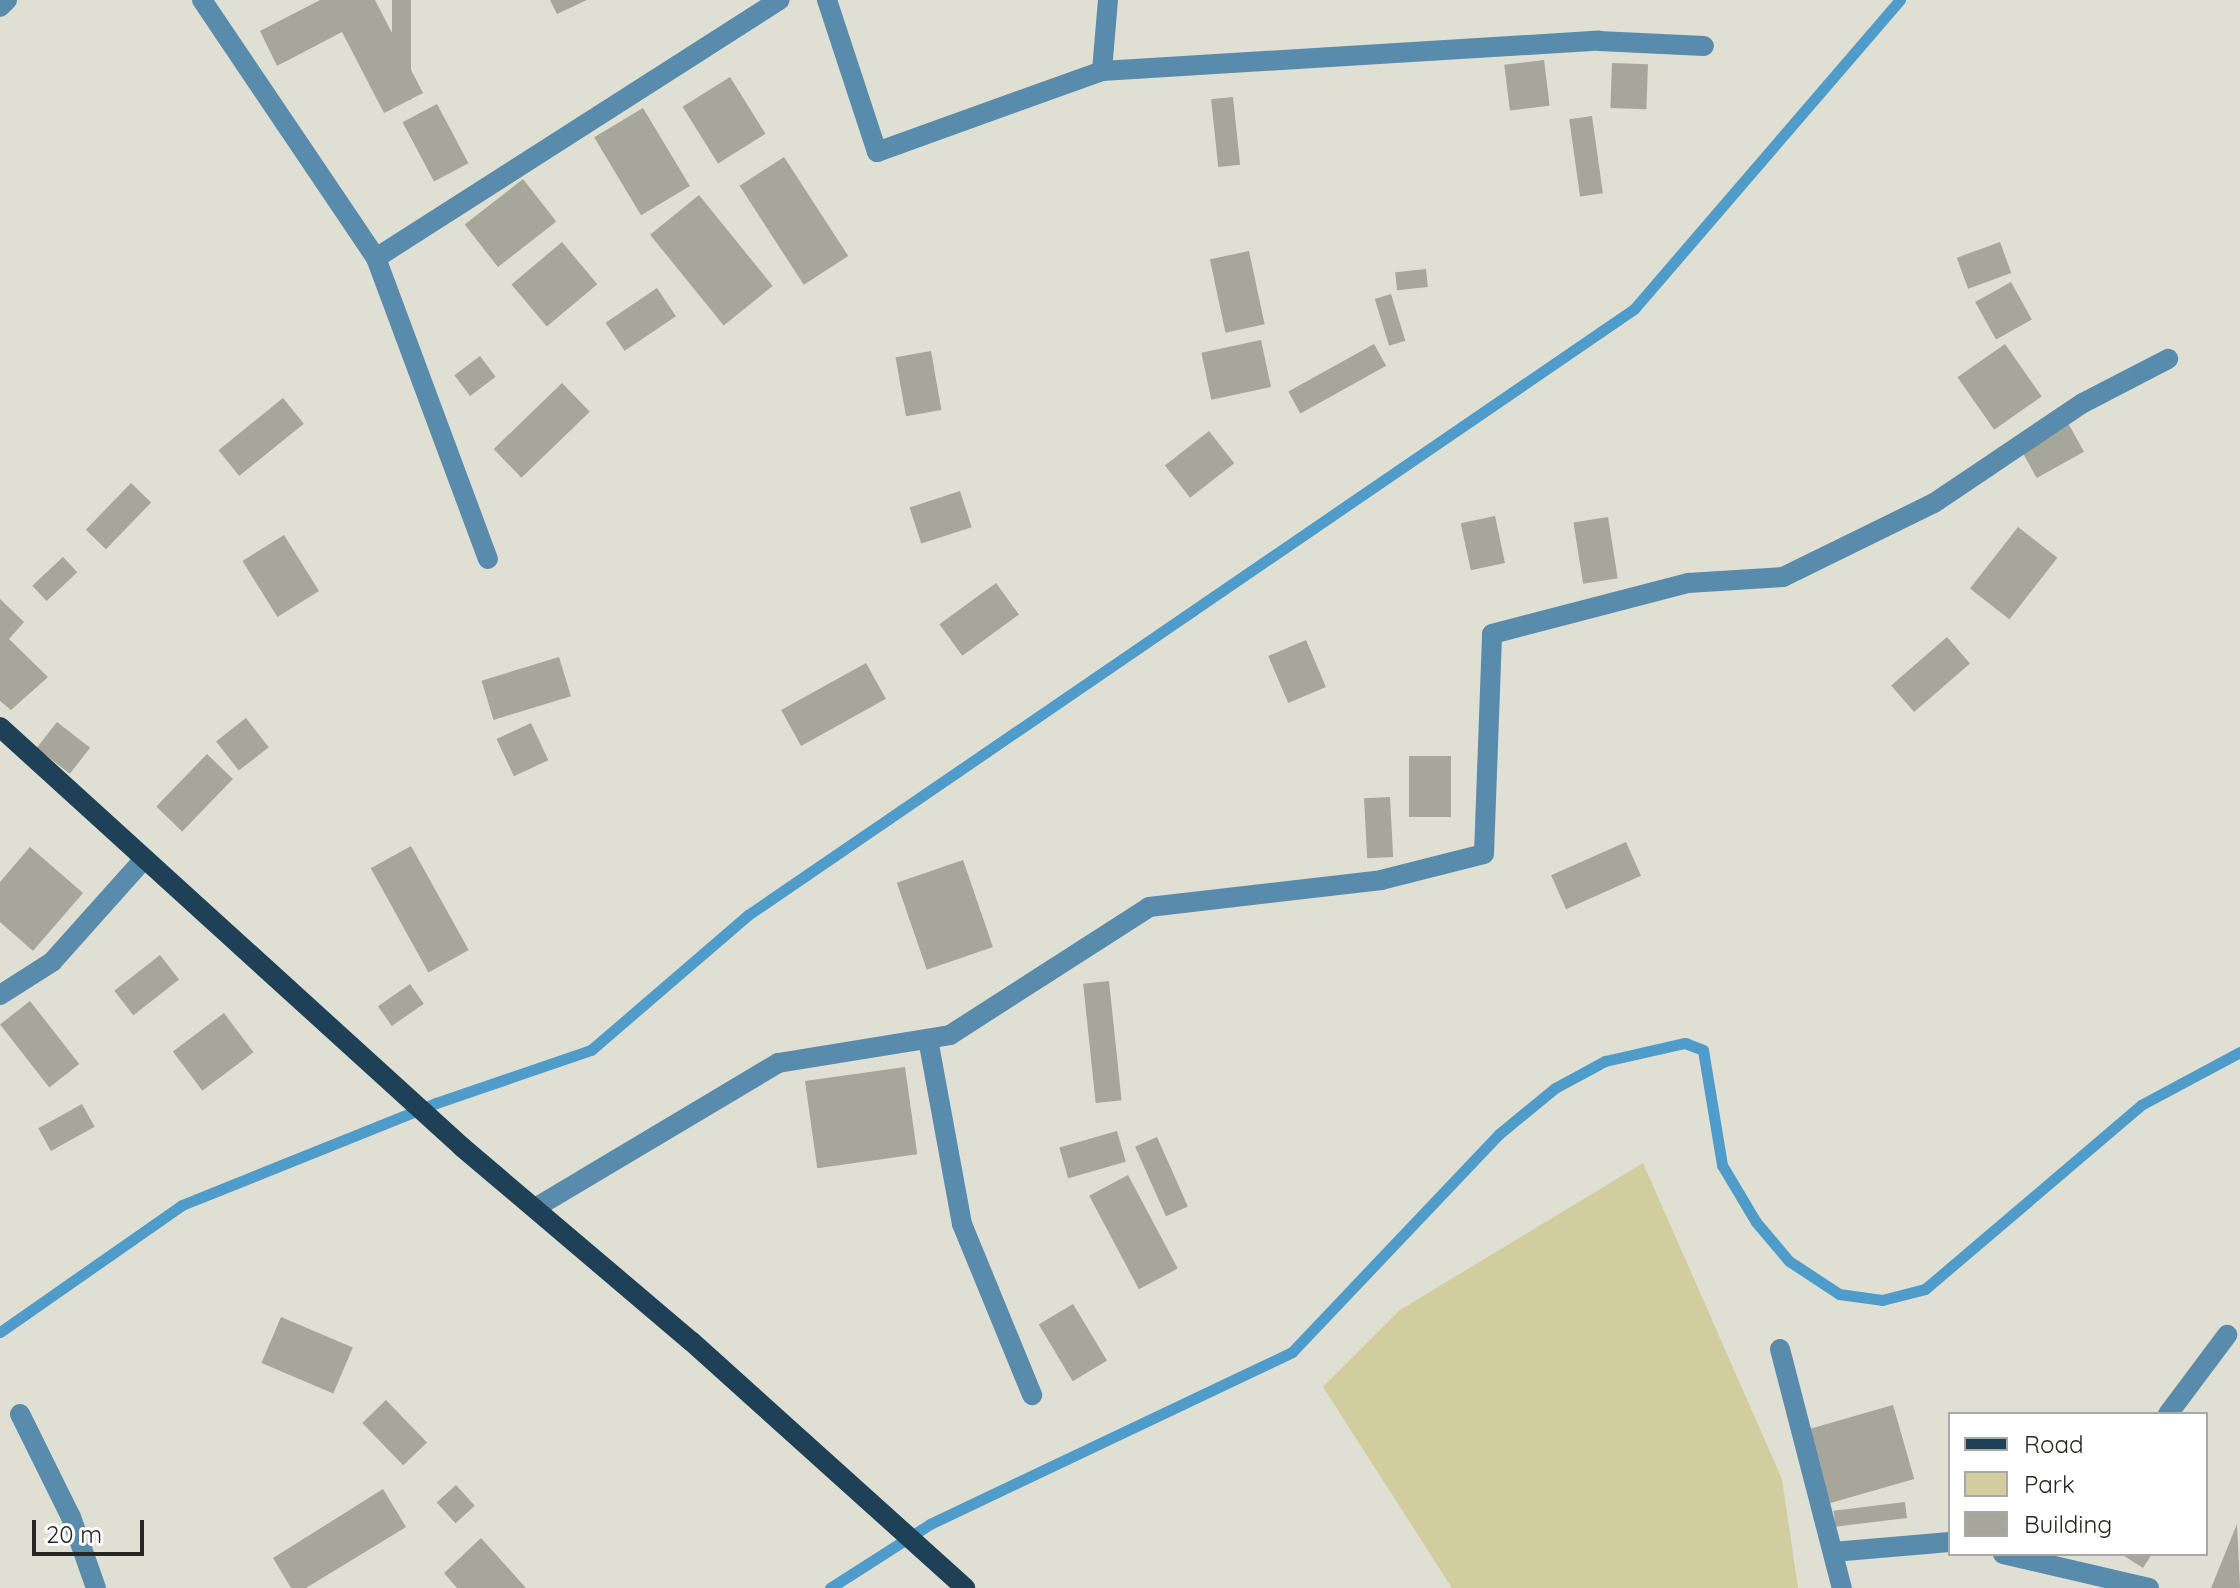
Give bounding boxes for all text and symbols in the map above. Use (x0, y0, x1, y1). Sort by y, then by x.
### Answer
legend (1948, 1412, 2208, 1556)
text: Road (2024, 1429, 2084, 1459)
text: Park (2024, 1469, 2075, 1499)
scale bar (36, 1504, 148, 1554)
text: Building (2024, 1509, 2112, 1539)
text: 20 m (46, 1519, 102, 1549)

